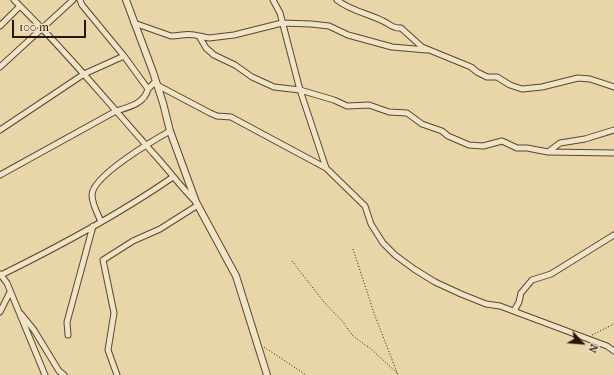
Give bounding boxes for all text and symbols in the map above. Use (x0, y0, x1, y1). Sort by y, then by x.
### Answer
scale bar (14, 12, 88, 38)
text: 100 m (19, 20, 49, 34)
north arrow (562, 323, 602, 363)
text: N (586, 342, 601, 355)

